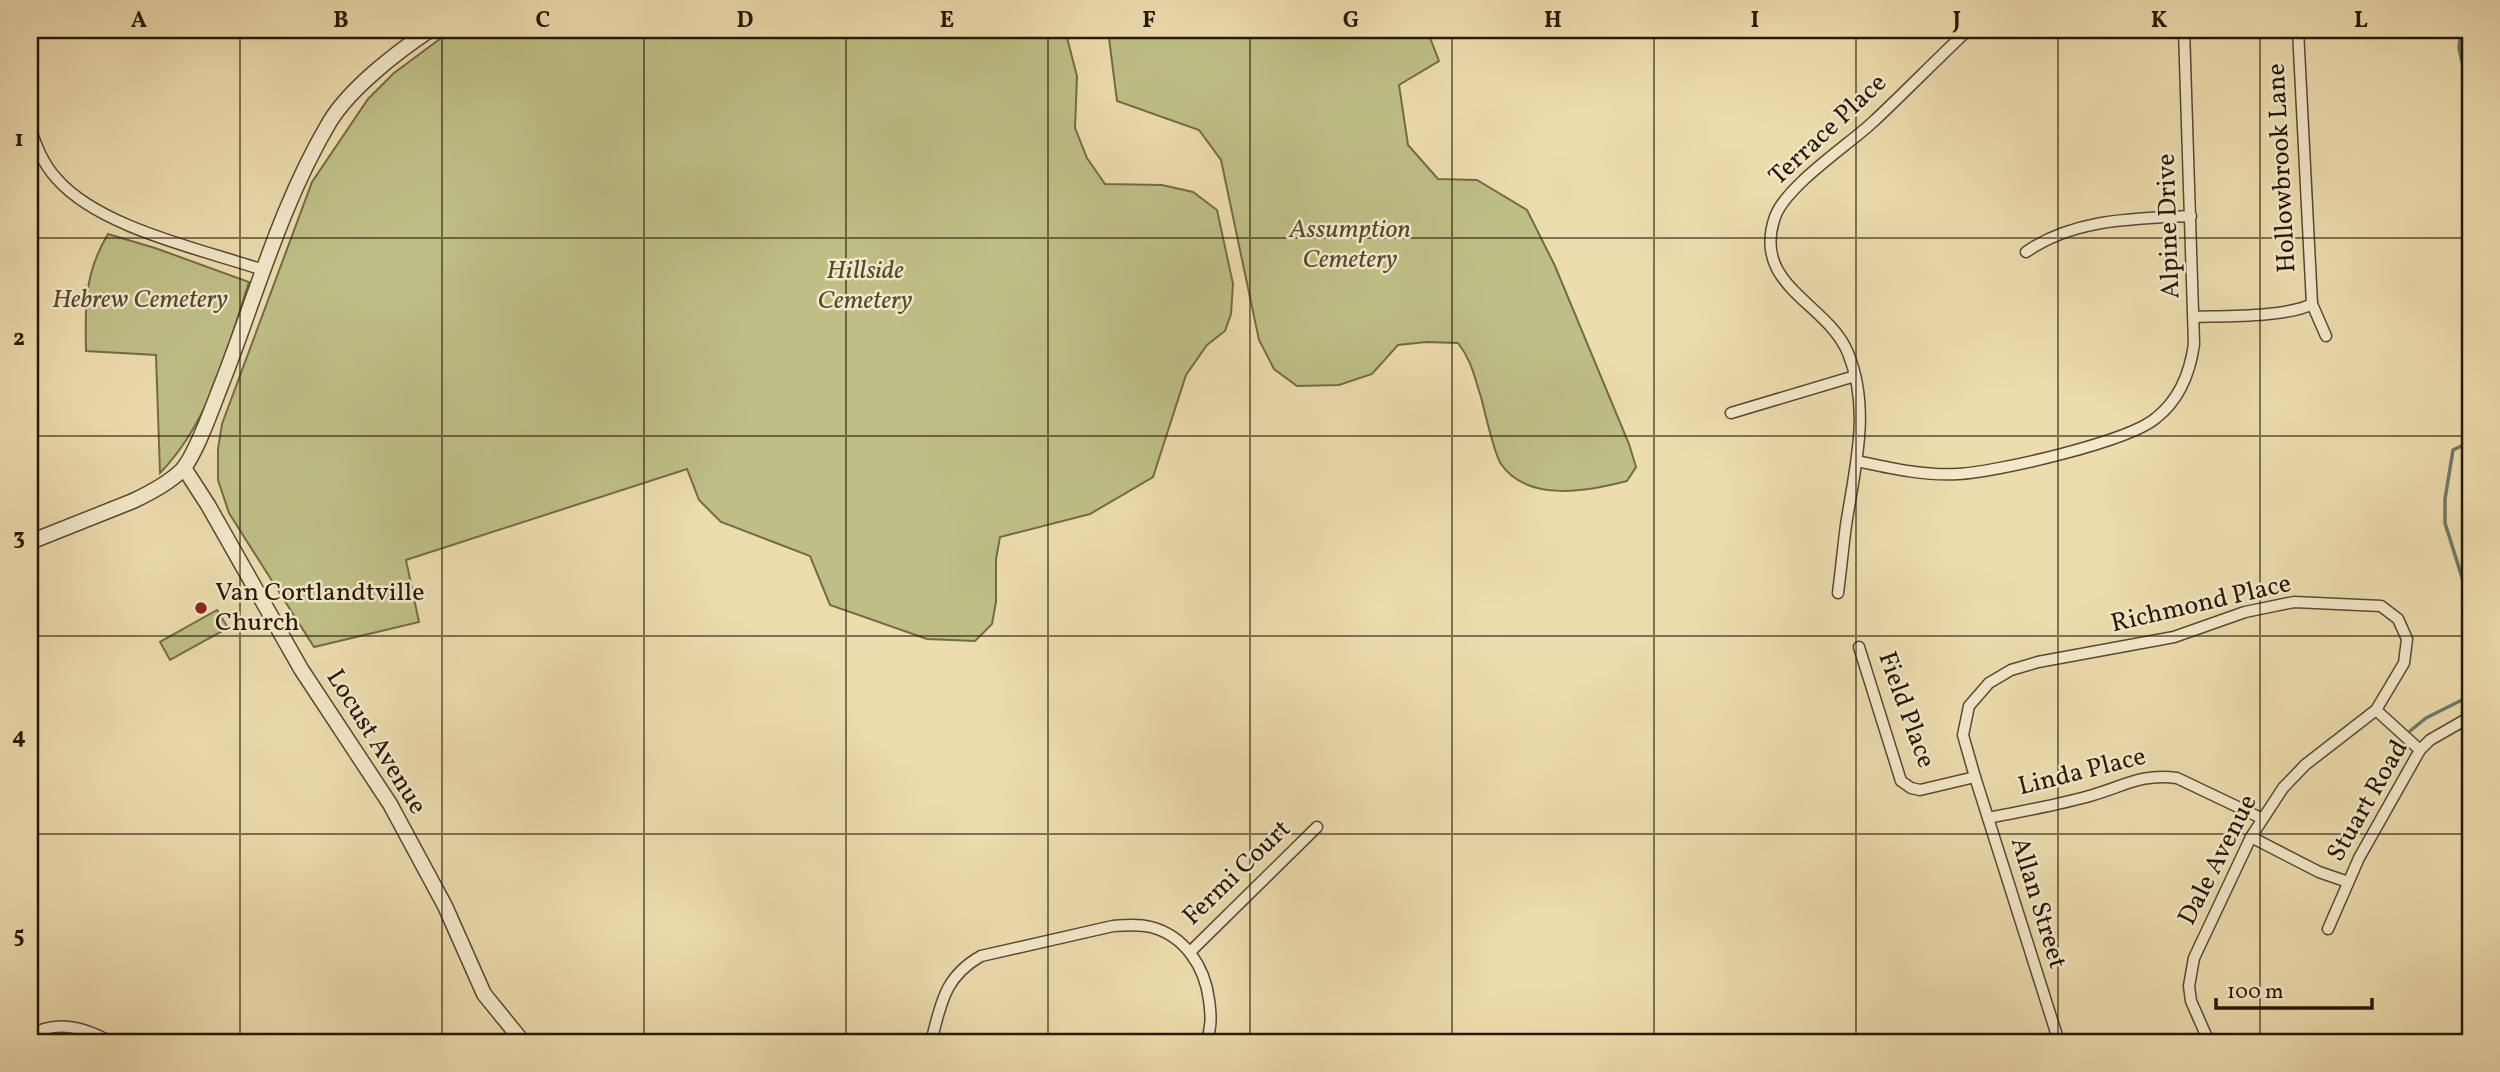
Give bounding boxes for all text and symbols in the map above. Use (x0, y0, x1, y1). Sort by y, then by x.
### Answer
text: A (131, 5, 147, 37)
text: B (333, 5, 349, 37)
text: C (536, 5, 550, 37)
text: D (737, 5, 754, 37)
text: E (940, 5, 954, 37)
text: F (1142, 5, 1156, 37)
text: G (1343, 5, 1359, 37)
text: H (1544, 5, 1562, 37)
text: I (1751, 5, 1759, 37)
text: J (1952, 5, 1961, 37)
text: K (2151, 5, 2168, 37)
text: L (2354, 5, 2368, 37)
street label: Hollowbrook Lane (2259, 62, 2305, 274)
street label: Terrace Place (1761, 66, 1895, 194)
text: 1 (14, 124, 24, 156)
street label: Alpine Drive (2148, 153, 2190, 299)
park label: Assumption Cemetery (1288, 212, 1411, 278)
park label: Hillside Cemetery (818, 253, 913, 319)
park label: Hebrew Cemetery (52, 282, 228, 318)
text: 2 (13, 323, 25, 355)
text: 3 (13, 522, 25, 554)
street label: Richmond Place (2107, 566, 2295, 642)
place label: Van Cortlandtville Church (215, 575, 424, 641)
marker: Van Cortlandtville Church (193, 600, 209, 616)
street label: Field Place (1868, 647, 1944, 773)
street label: Locust Avenue (317, 662, 435, 822)
text: 4 (12, 721, 26, 753)
street label: Stuart Road (2319, 734, 2417, 868)
street label: Linda Place (2014, 739, 2150, 805)
street label: Dale Avenue (2170, 788, 2266, 932)
street label: Fermi Court (1175, 812, 1299, 934)
street label: Allan Street (2001, 833, 2075, 973)
text: 5 (13, 920, 25, 952)
scale bar (2216, 967, 2372, 1011)
text: 100 m (2227, 978, 2284, 1007)

